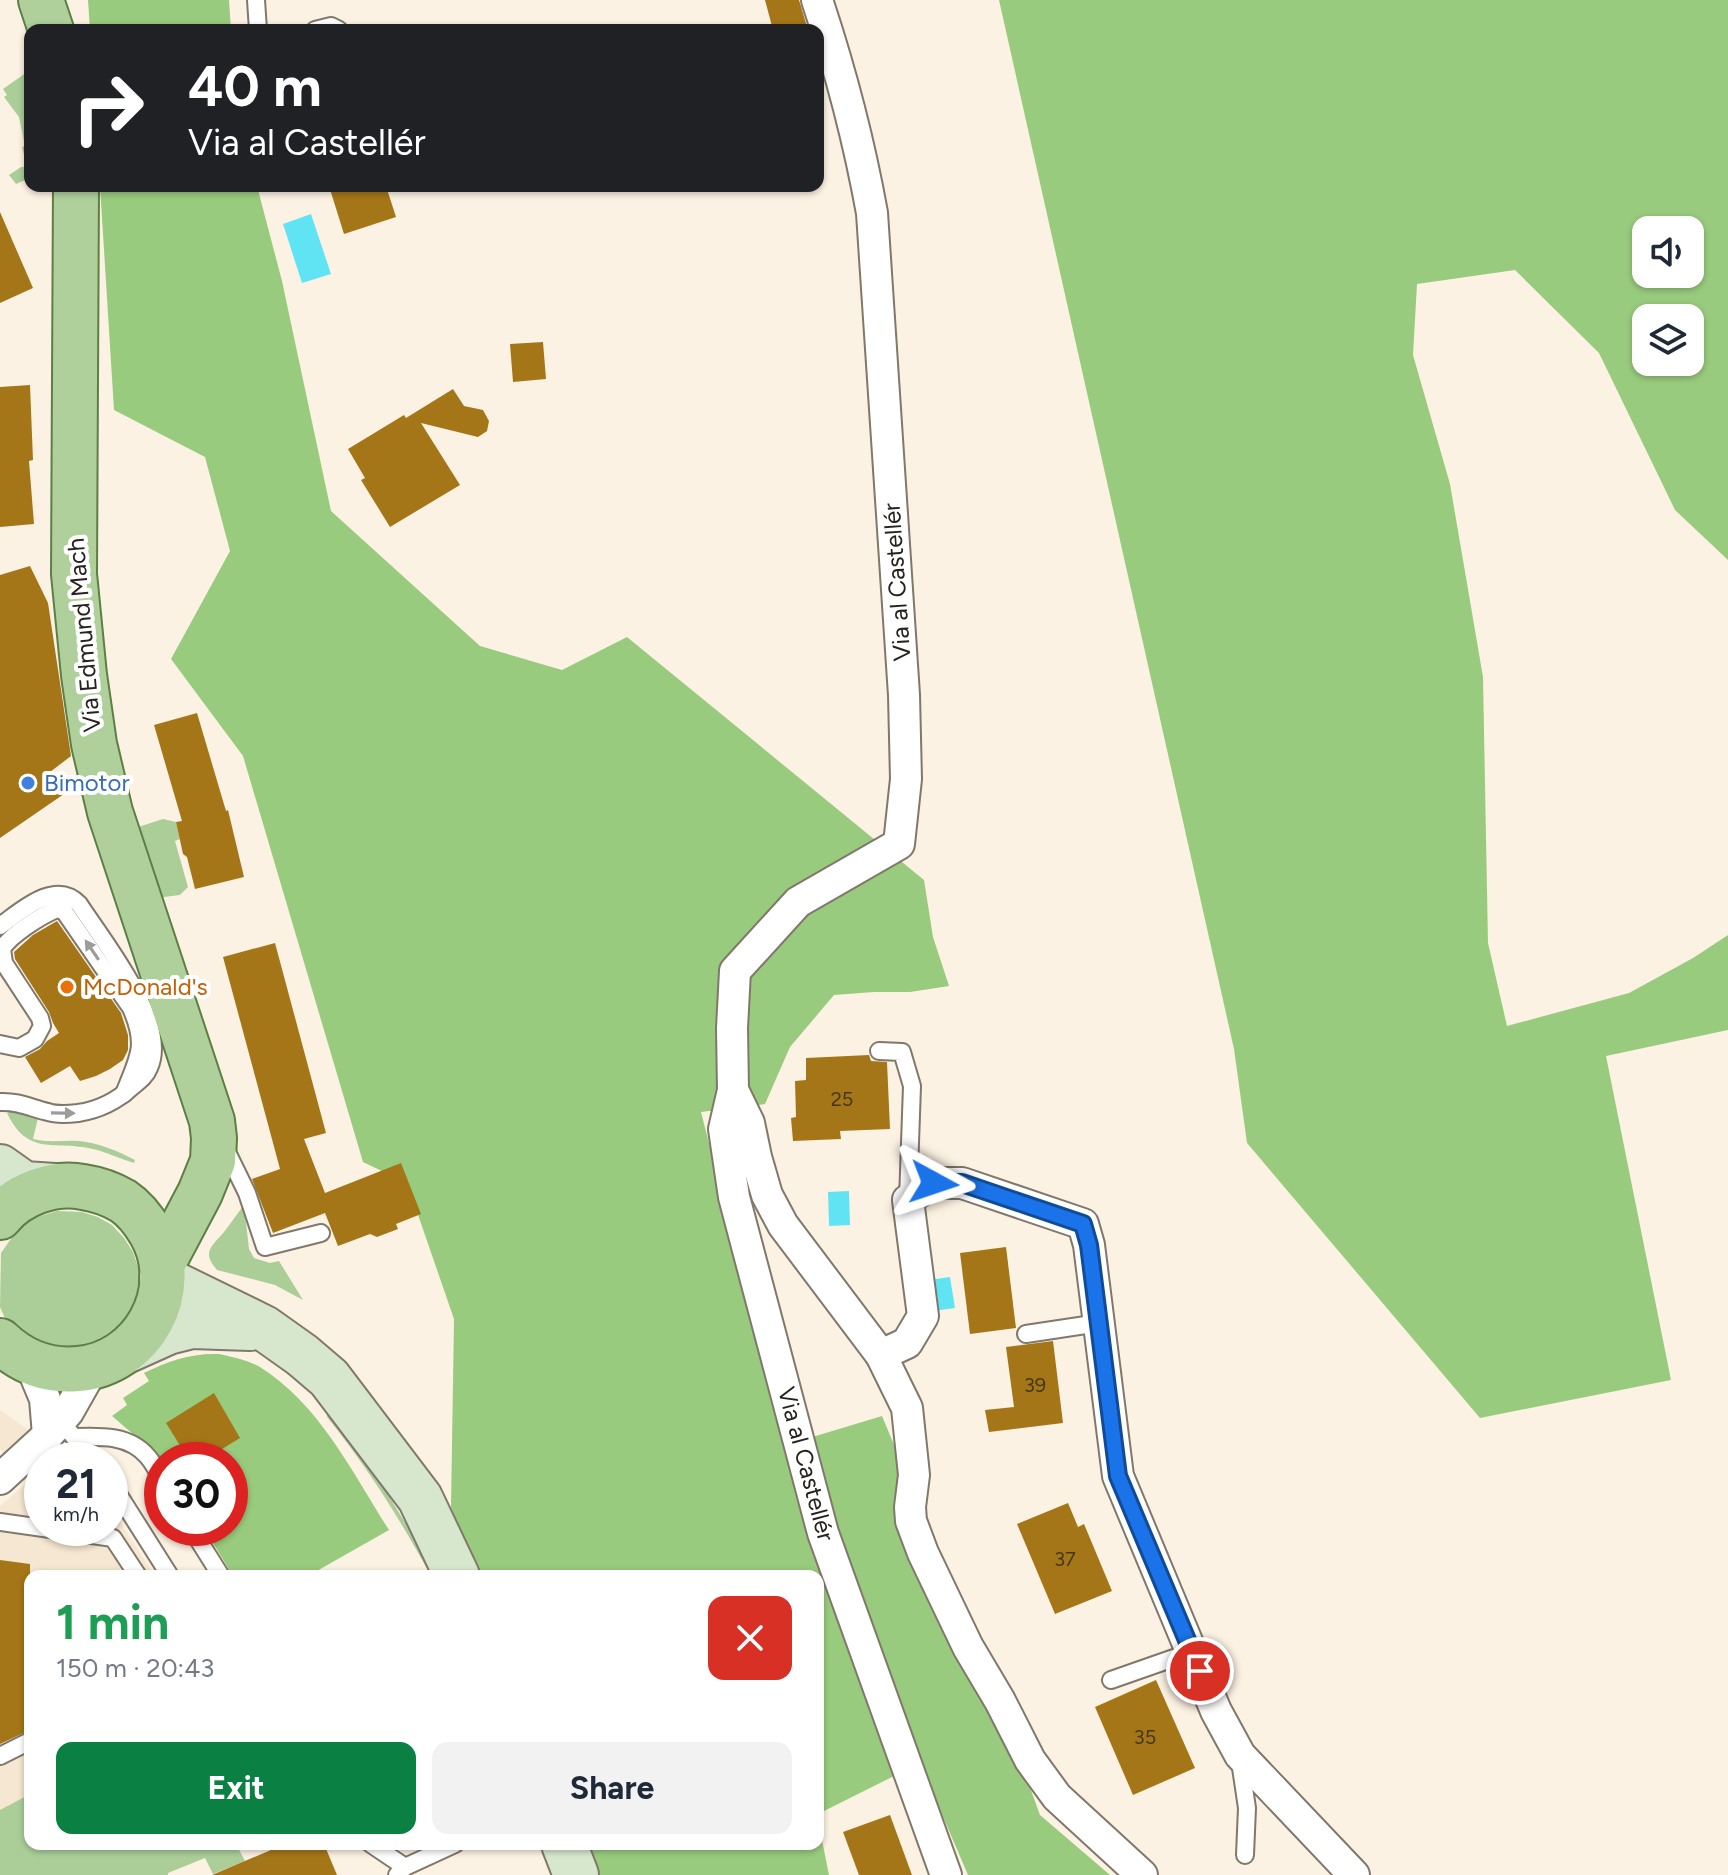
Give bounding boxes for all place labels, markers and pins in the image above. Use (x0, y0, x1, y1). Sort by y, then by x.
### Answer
place label: Bimotor (44, 768, 130, 797)
marker: Bimotor (19, 774, 37, 792)
place label: McDonald's (83, 972, 208, 1001)
marker: McDonald's (58, 978, 76, 996)
pin (1166, 1637, 1234, 1705)

